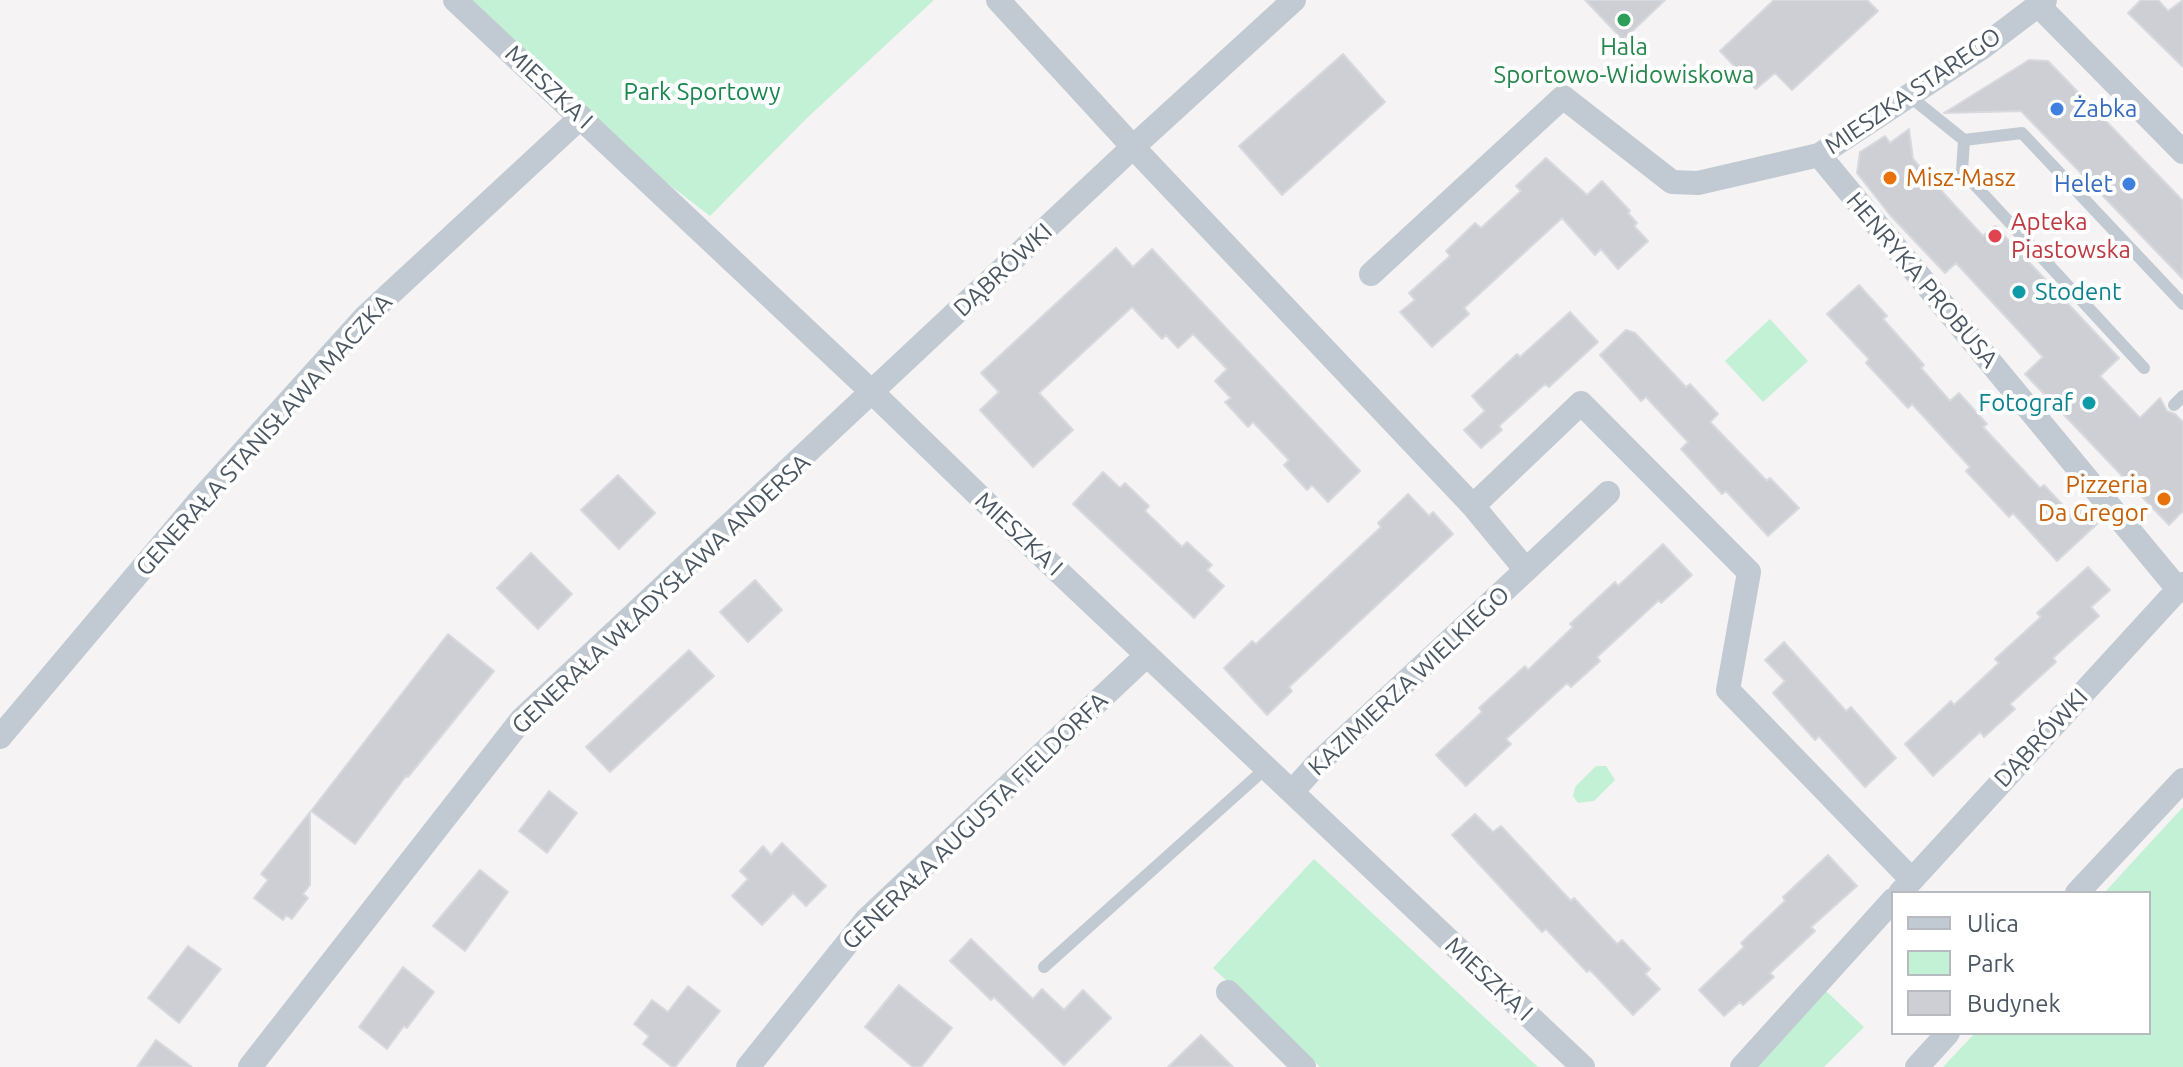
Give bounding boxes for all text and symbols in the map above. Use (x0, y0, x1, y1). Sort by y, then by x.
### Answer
marker: Hala Sportowo-Widowiskowa (1615, 11, 1633, 29)
street label: MIESZKA STAREGO (1820, 21, 2006, 161)
place label: Hala Sportowo-Widowiskowa (1494, 33, 1754, 89)
street label: MIESZKA I (499, 39, 599, 135)
park label: Park Sportowy (624, 78, 780, 106)
place label: Żabka (2073, 95, 2137, 123)
marker: Żabka (2048, 100, 2066, 118)
place label: Misz-Masz (1906, 164, 2016, 192)
marker: Misz-Masz (1881, 169, 1899, 187)
place label: Helet (2054, 170, 2113, 198)
marker: Helet (2120, 175, 2138, 193)
street label: HENRYKA PROBUSA (1840, 186, 2004, 374)
place label: Apteka Piastowska (2011, 208, 2131, 264)
street label: DĄBRÓWKI (948, 217, 1058, 323)
marker: Apteka Piastowska (1986, 227, 2004, 245)
place label: Stodent (2035, 278, 2121, 306)
marker: Stodent (2010, 283, 2028, 301)
street label: GENERAŁA STANISŁAWA MACZKA (130, 288, 398, 582)
place label: Fotograf (1979, 389, 2073, 417)
marker: Fotograf (2080, 394, 2098, 412)
street label: GENERAŁA WŁADYSŁAWA ANDERSA (506, 448, 816, 740)
place label: Pizzeria Da Gregor (2038, 471, 2148, 527)
street label: MIESZKA I (969, 486, 1069, 582)
marker: Pizzeria Da Gregor (2155, 490, 2173, 508)
street label: KAZIMIERZA WIELKIEGO (1302, 580, 1516, 782)
street label: DĄBRÓWKI (1988, 683, 2094, 793)
street label: GENERAŁA AUGUSTA FIELDORFA (836, 686, 1114, 956)
legend (1891, 891, 2151, 1035)
text: Ulica (1967, 910, 2019, 937)
street label: MIESZKA I (1439, 931, 1539, 1027)
text: Park (1967, 950, 2015, 977)
text: Budynek (1967, 990, 2061, 1017)

